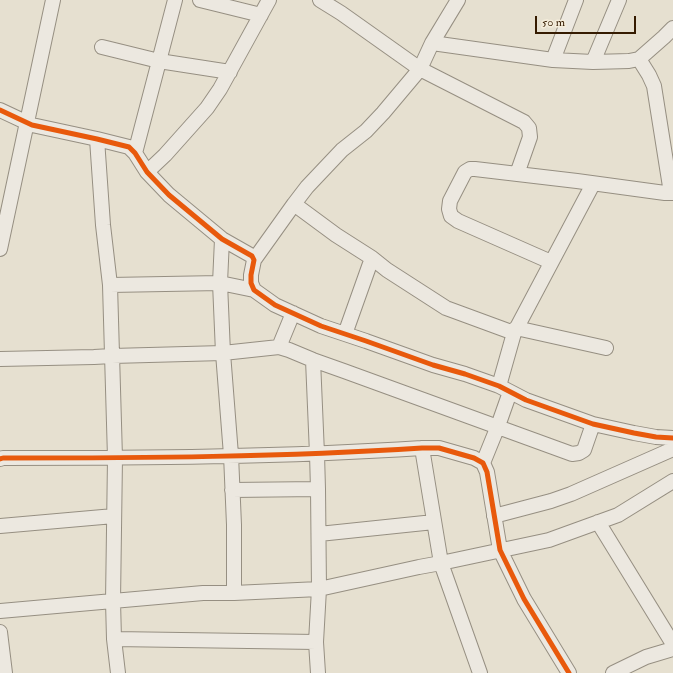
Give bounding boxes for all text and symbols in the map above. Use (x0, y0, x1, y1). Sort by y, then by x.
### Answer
scale bar (537, 8, 638, 34)
text: 50 m (542, 15, 565, 30)

